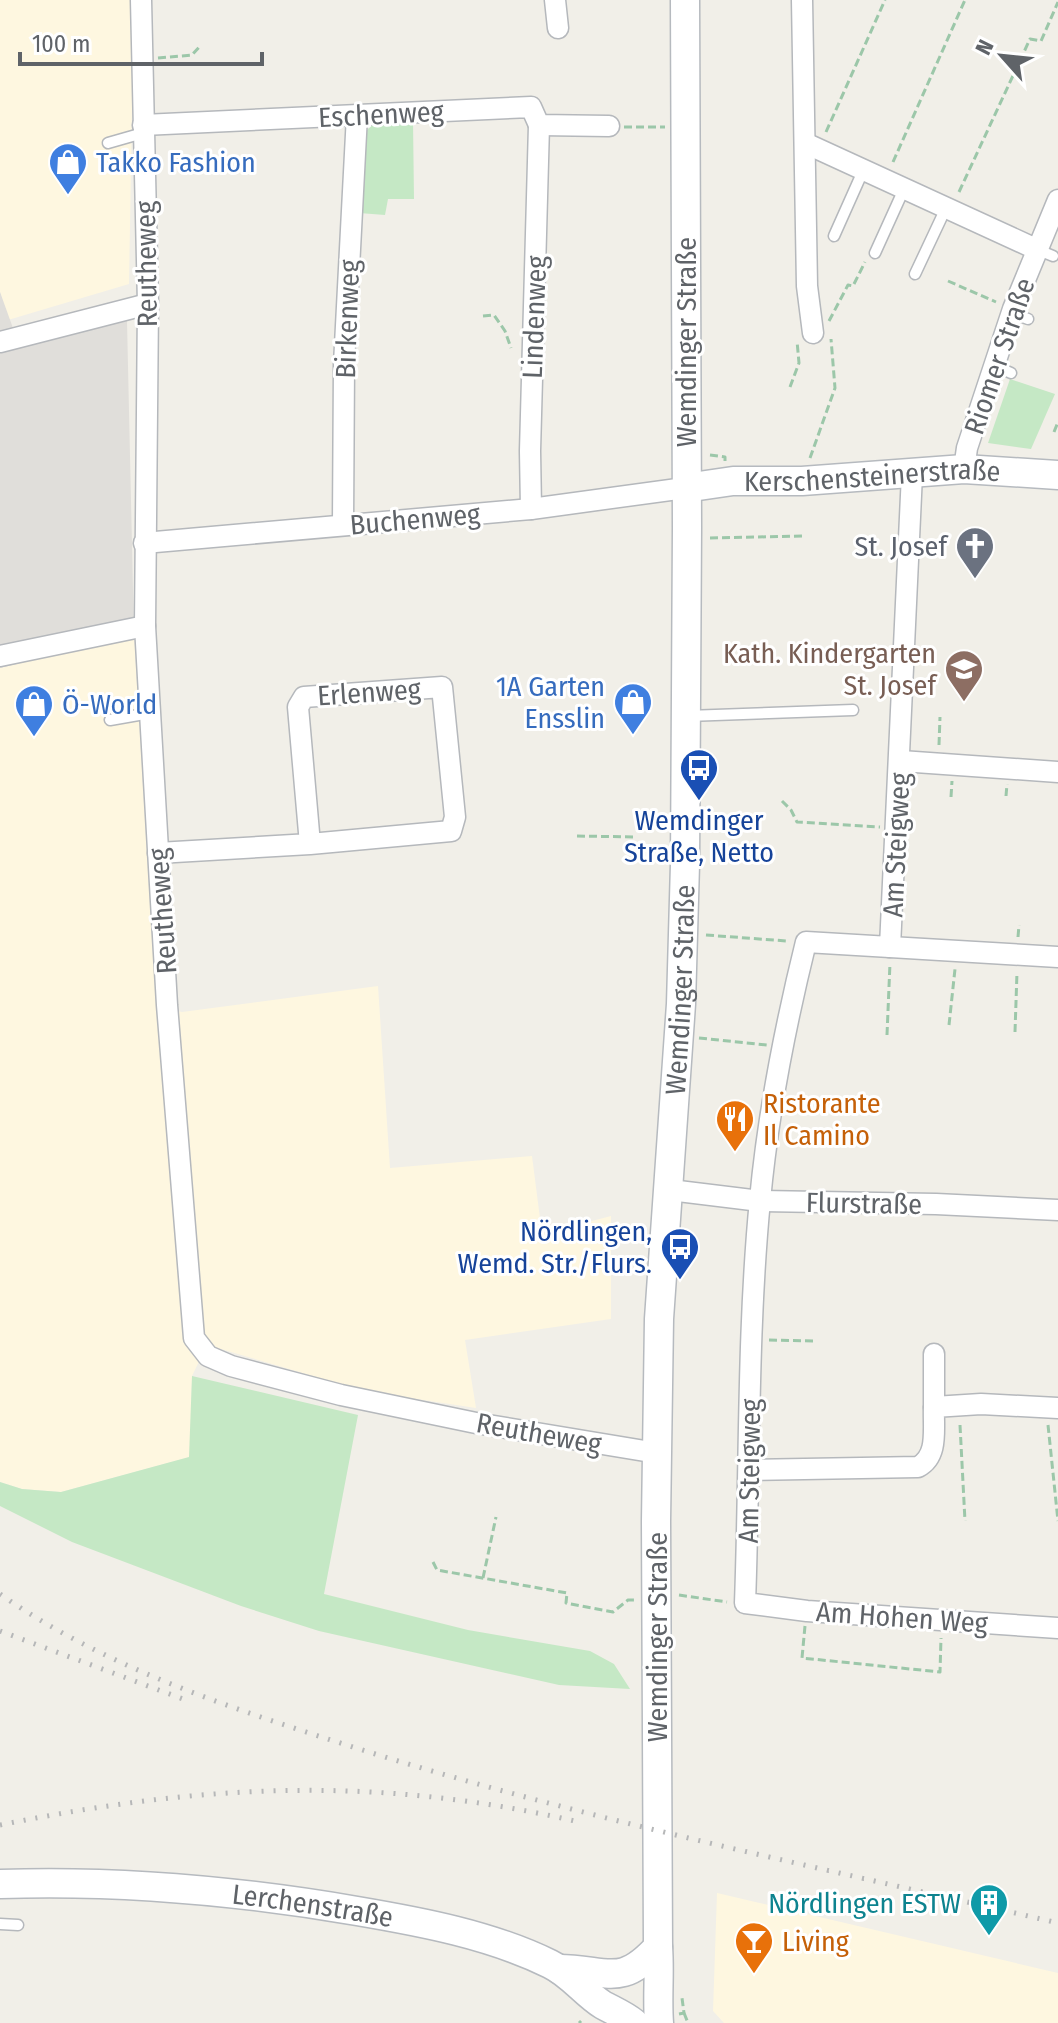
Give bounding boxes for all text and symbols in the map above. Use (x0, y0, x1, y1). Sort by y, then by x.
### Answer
scale bar (20, 16, 262, 66)
north arrow (962, 16, 1042, 96)
text: 100 m (32, 30, 90, 58)
text: N (970, 35, 1000, 59)
street label: Eschenweg (317, 95, 445, 134)
shop icon: Takko Fashion (47, 141, 89, 196)
place label: Takko Fashion (96, 146, 256, 179)
street label: Reutheweg (129, 200, 164, 327)
street label: Wemdinger Straße (670, 237, 703, 447)
street label: Lindenweg (516, 254, 553, 379)
street label: Birkenweg (329, 258, 366, 379)
street label: Riomer Straße (957, 274, 1042, 439)
street label: Kerschensteinerstraße (744, 453, 1002, 498)
street label: Buchenweg (349, 497, 482, 542)
church icon: St. Josef (954, 525, 996, 580)
place label: St. Josef (855, 530, 949, 563)
place label: Kath. Kindergarten St. Josef (723, 637, 938, 702)
school or university icon: Kath. Kindergarten St. Josef (943, 648, 985, 703)
place label: 1A Garten Ensslin (496, 670, 605, 735)
street label: Erlenweg (316, 672, 423, 713)
shop icon: 1A Garten Ensslin (612, 681, 654, 736)
shop icon: Ö-World (13, 683, 55, 738)
place label: Ö-World (62, 688, 157, 721)
bus stop icon: Wemdinger Straße, Netto (678, 747, 720, 802)
street label: Am Steigweg (876, 771, 917, 918)
place label: Wemdinger Straße, Netto (624, 804, 774, 869)
street label: Reutheweg (142, 846, 183, 975)
street label: Wemdinger Straße (659, 884, 701, 1096)
place label: Ristorante Il Camino (763, 1087, 881, 1152)
restaurant icon: Ristorante Il Camino (714, 1098, 756, 1153)
street label: Flurstraße (806, 1186, 922, 1221)
place label: Nördlingen, Wemd. Str./Flurs. (458, 1215, 652, 1280)
bus stop icon: Nördlingen, Wemd. Str./Flurs. (659, 1226, 701, 1281)
street label: Am Steigweg (732, 1397, 767, 1544)
street label: Reutheweg (474, 1406, 605, 1461)
street label: Wemdinger Straße (641, 1532, 674, 1742)
street label: Am Hohen Weg (815, 1595, 990, 1640)
street label: Lerchenstraße (230, 1878, 396, 1934)
building icon: Nördlingen ESTW (968, 1882, 1010, 1937)
place label: Nördlingen ESTW (768, 1887, 961, 1920)
bar icon: Living (733, 1920, 775, 1975)
place label: Living (782, 1925, 850, 1958)

